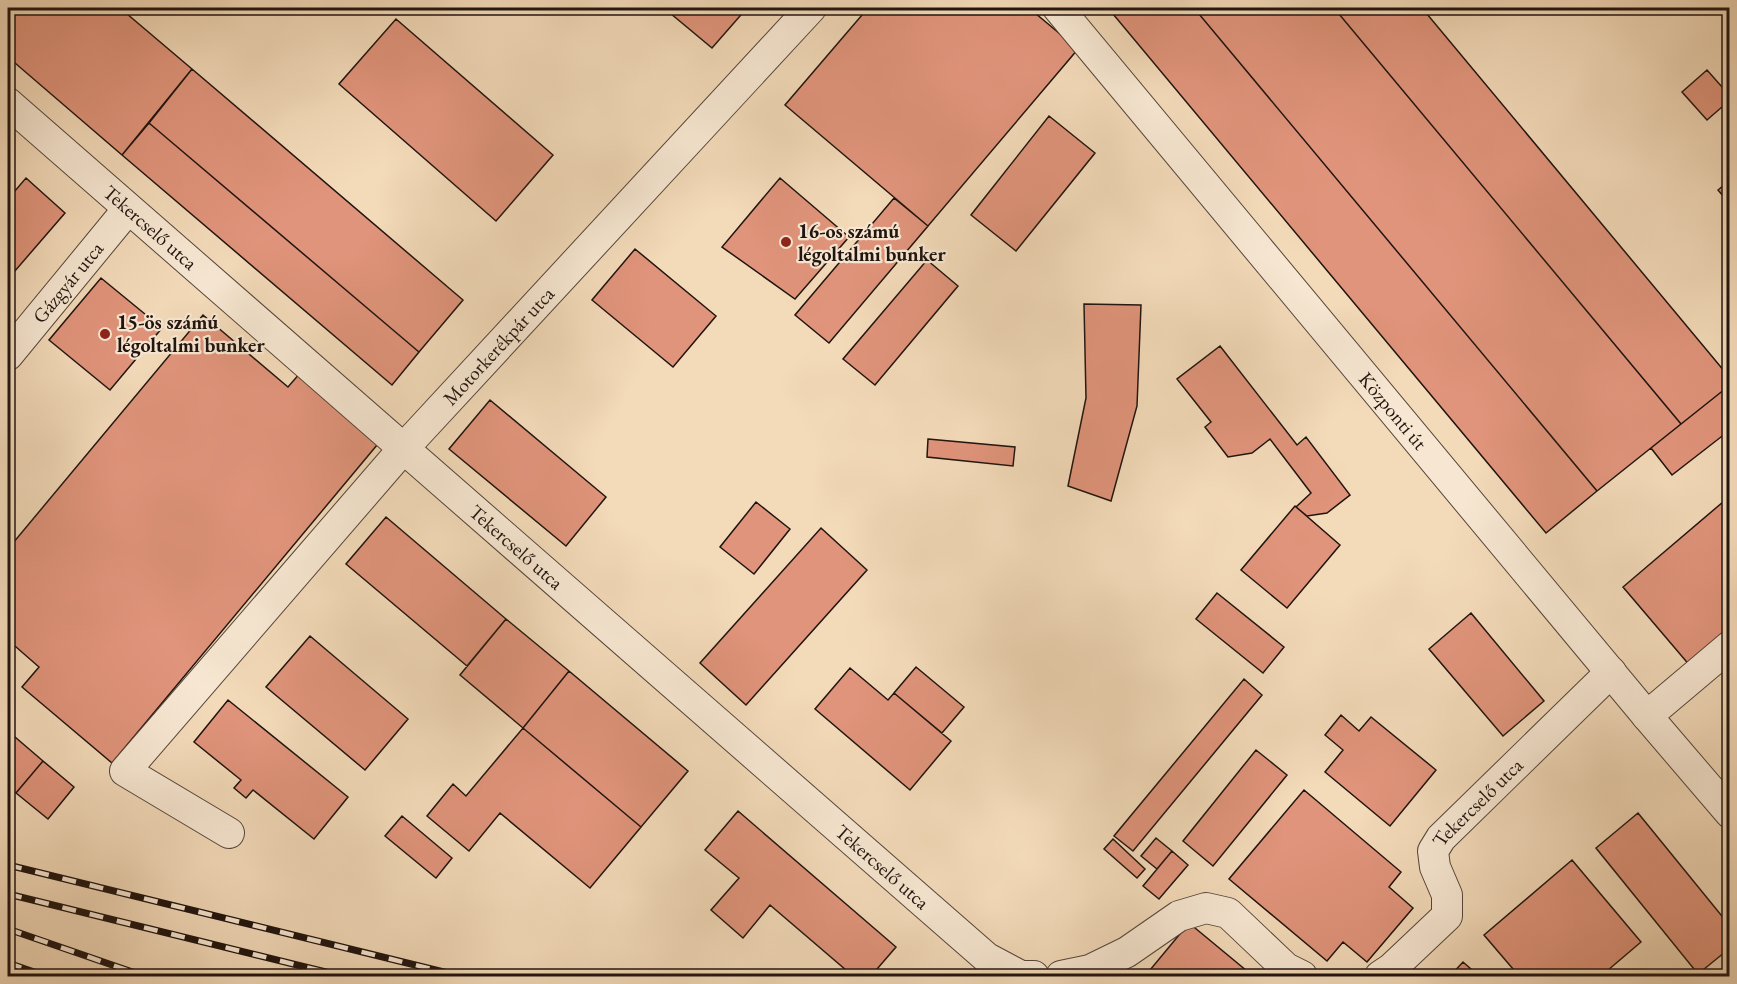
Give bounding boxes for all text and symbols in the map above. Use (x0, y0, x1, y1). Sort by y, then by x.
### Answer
street label: Tekercselő utca (98, 179, 203, 276)
place label: 16-os számú légoltalmi bunker (798, 218, 946, 267)
marker: 16-os számú légoltalmi bunker (779, 235, 793, 249)
street label: Gázgyár utca (26, 236, 109, 329)
street label: Motorkerékpár utca (437, 281, 560, 411)
place label: 15-ös számú légoltalmi bunker (117, 309, 265, 358)
marker: 15-ös számú légoltalmi bunker (98, 327, 112, 341)
street label: Központi út (1353, 367, 1434, 456)
street label: Tekercselő utca (464, 499, 569, 595)
street label: Tekercselő utca (1426, 752, 1528, 851)
street label: Tekercselő utca (830, 818, 935, 915)

